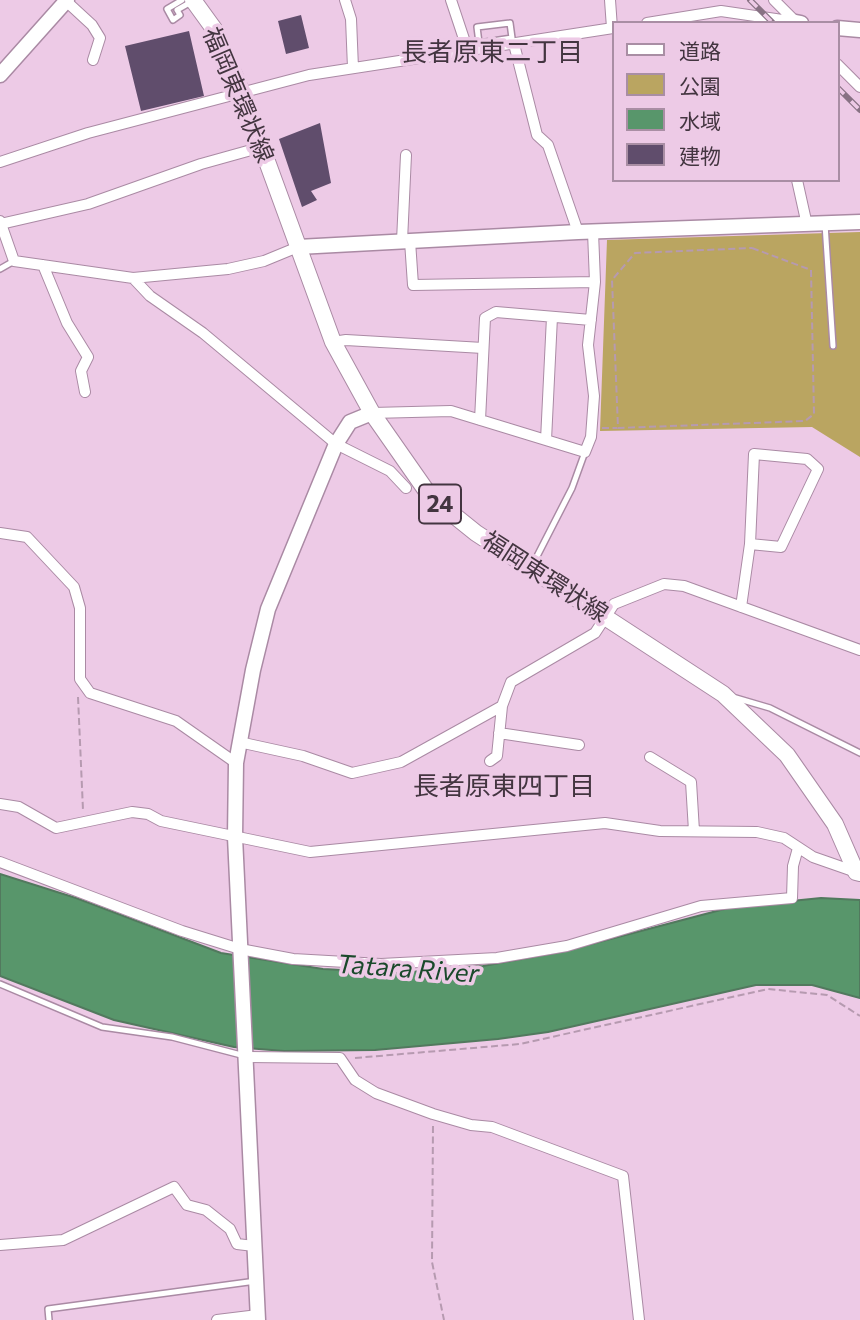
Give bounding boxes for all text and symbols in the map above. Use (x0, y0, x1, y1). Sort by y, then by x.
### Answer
legend (612, 21, 839, 182)
street label: 福岡東環状線 (197, 23, 279, 167)
district label: 長者原東二丁目 (401, 36, 583, 68)
text: 道路 (679, 38, 721, 63)
text: 公園 (679, 73, 721, 98)
text: 水域 (679, 108, 721, 133)
text: 建物 (679, 143, 721, 168)
road number: 24 (419, 484, 461, 524)
street label: 福岡東環状線 (477, 526, 613, 628)
district label: 長者原東四丁目 (413, 770, 595, 802)
water label: Tatara River (336, 948, 480, 990)

